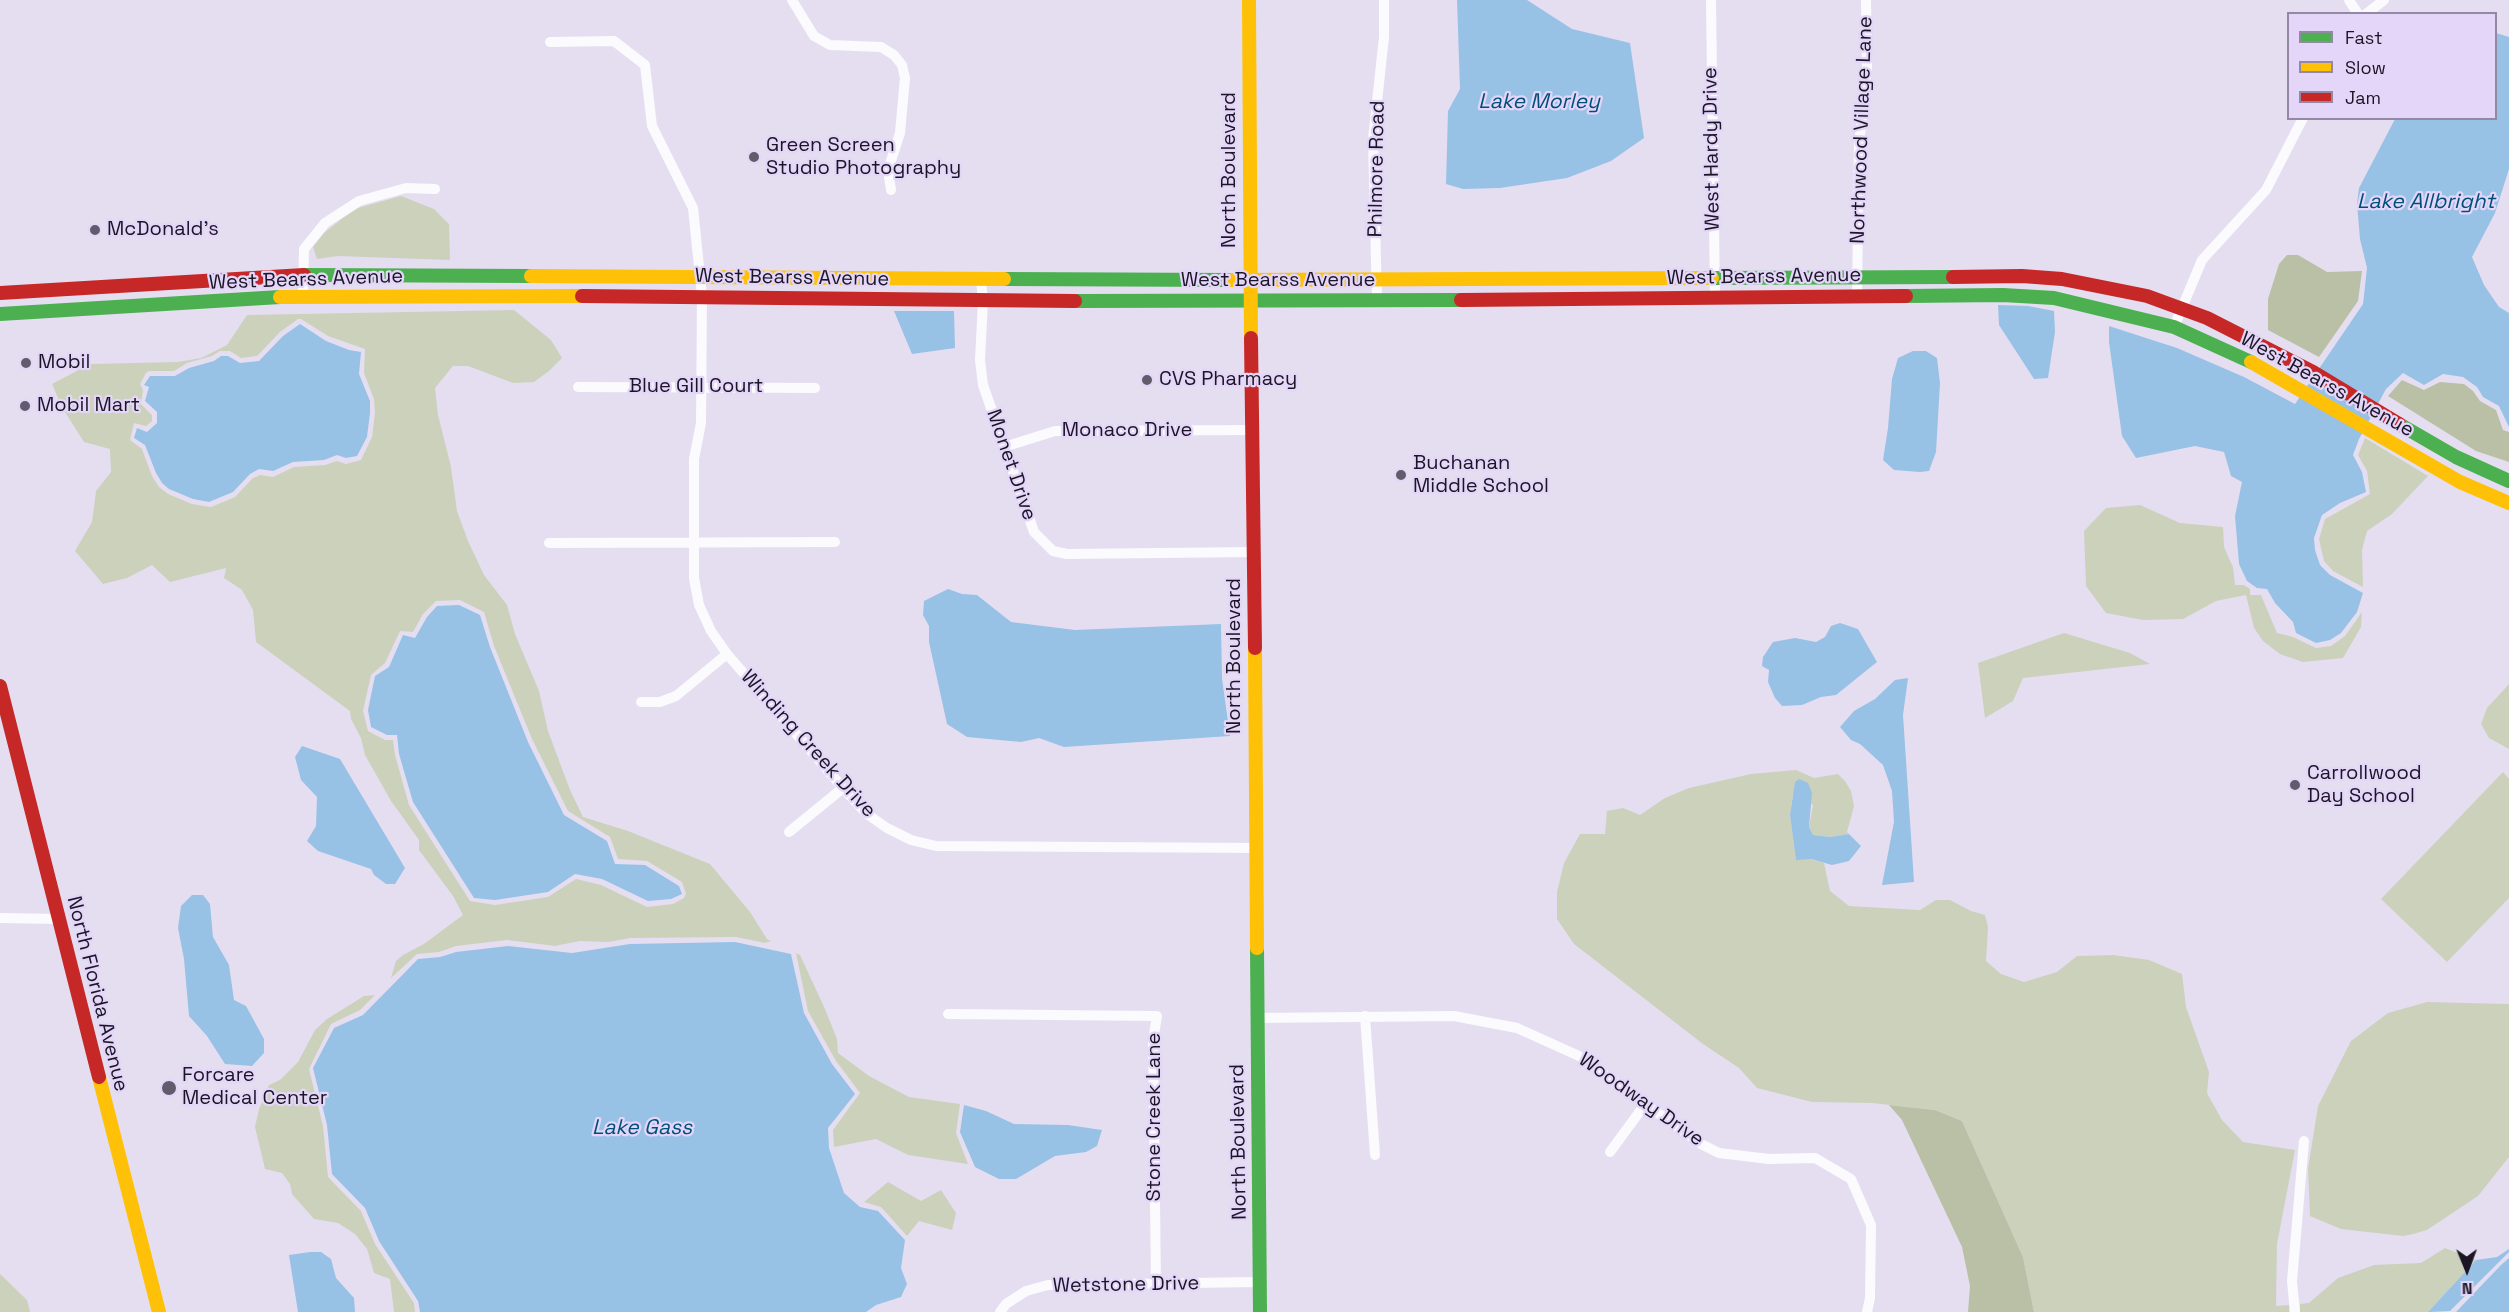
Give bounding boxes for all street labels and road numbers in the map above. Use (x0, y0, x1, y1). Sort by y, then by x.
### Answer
street label: Northwood Village Lane (1846, 16, 1878, 244)
street label: West Hardy Drive (1699, 67, 1725, 231)
street label: North Boulevard (1218, 92, 1242, 248)
street label: Philmore Road (1364, 100, 1390, 238)
street label: West Bearss Avenue (1667, 263, 1861, 291)
street label: West Bearss Avenue (695, 264, 889, 292)
street label: West Bearss Avenue (208, 265, 404, 295)
street label: West Bearss Avenue (1181, 269, 1375, 293)
street label: West Bearss Avenue (2236, 327, 2418, 443)
street label: Blue Gill Court (629, 375, 763, 399)
street label: Monet Drive (981, 406, 1041, 524)
street label: Monaco Drive (1062, 419, 1192, 443)
street label: North Boulevard (1223, 578, 1247, 734)
street label: Winding Creek Drive (735, 665, 881, 823)
street label: North Florida Avenue (61, 894, 133, 1094)
street label: Stone Creek Lane (1143, 1033, 1167, 1201)
street label: Woodway Drive (1574, 1048, 1708, 1152)
street label: North Boulevard (1226, 1064, 1252, 1220)
street label: Wetstone Drive (1053, 1272, 1199, 1298)

